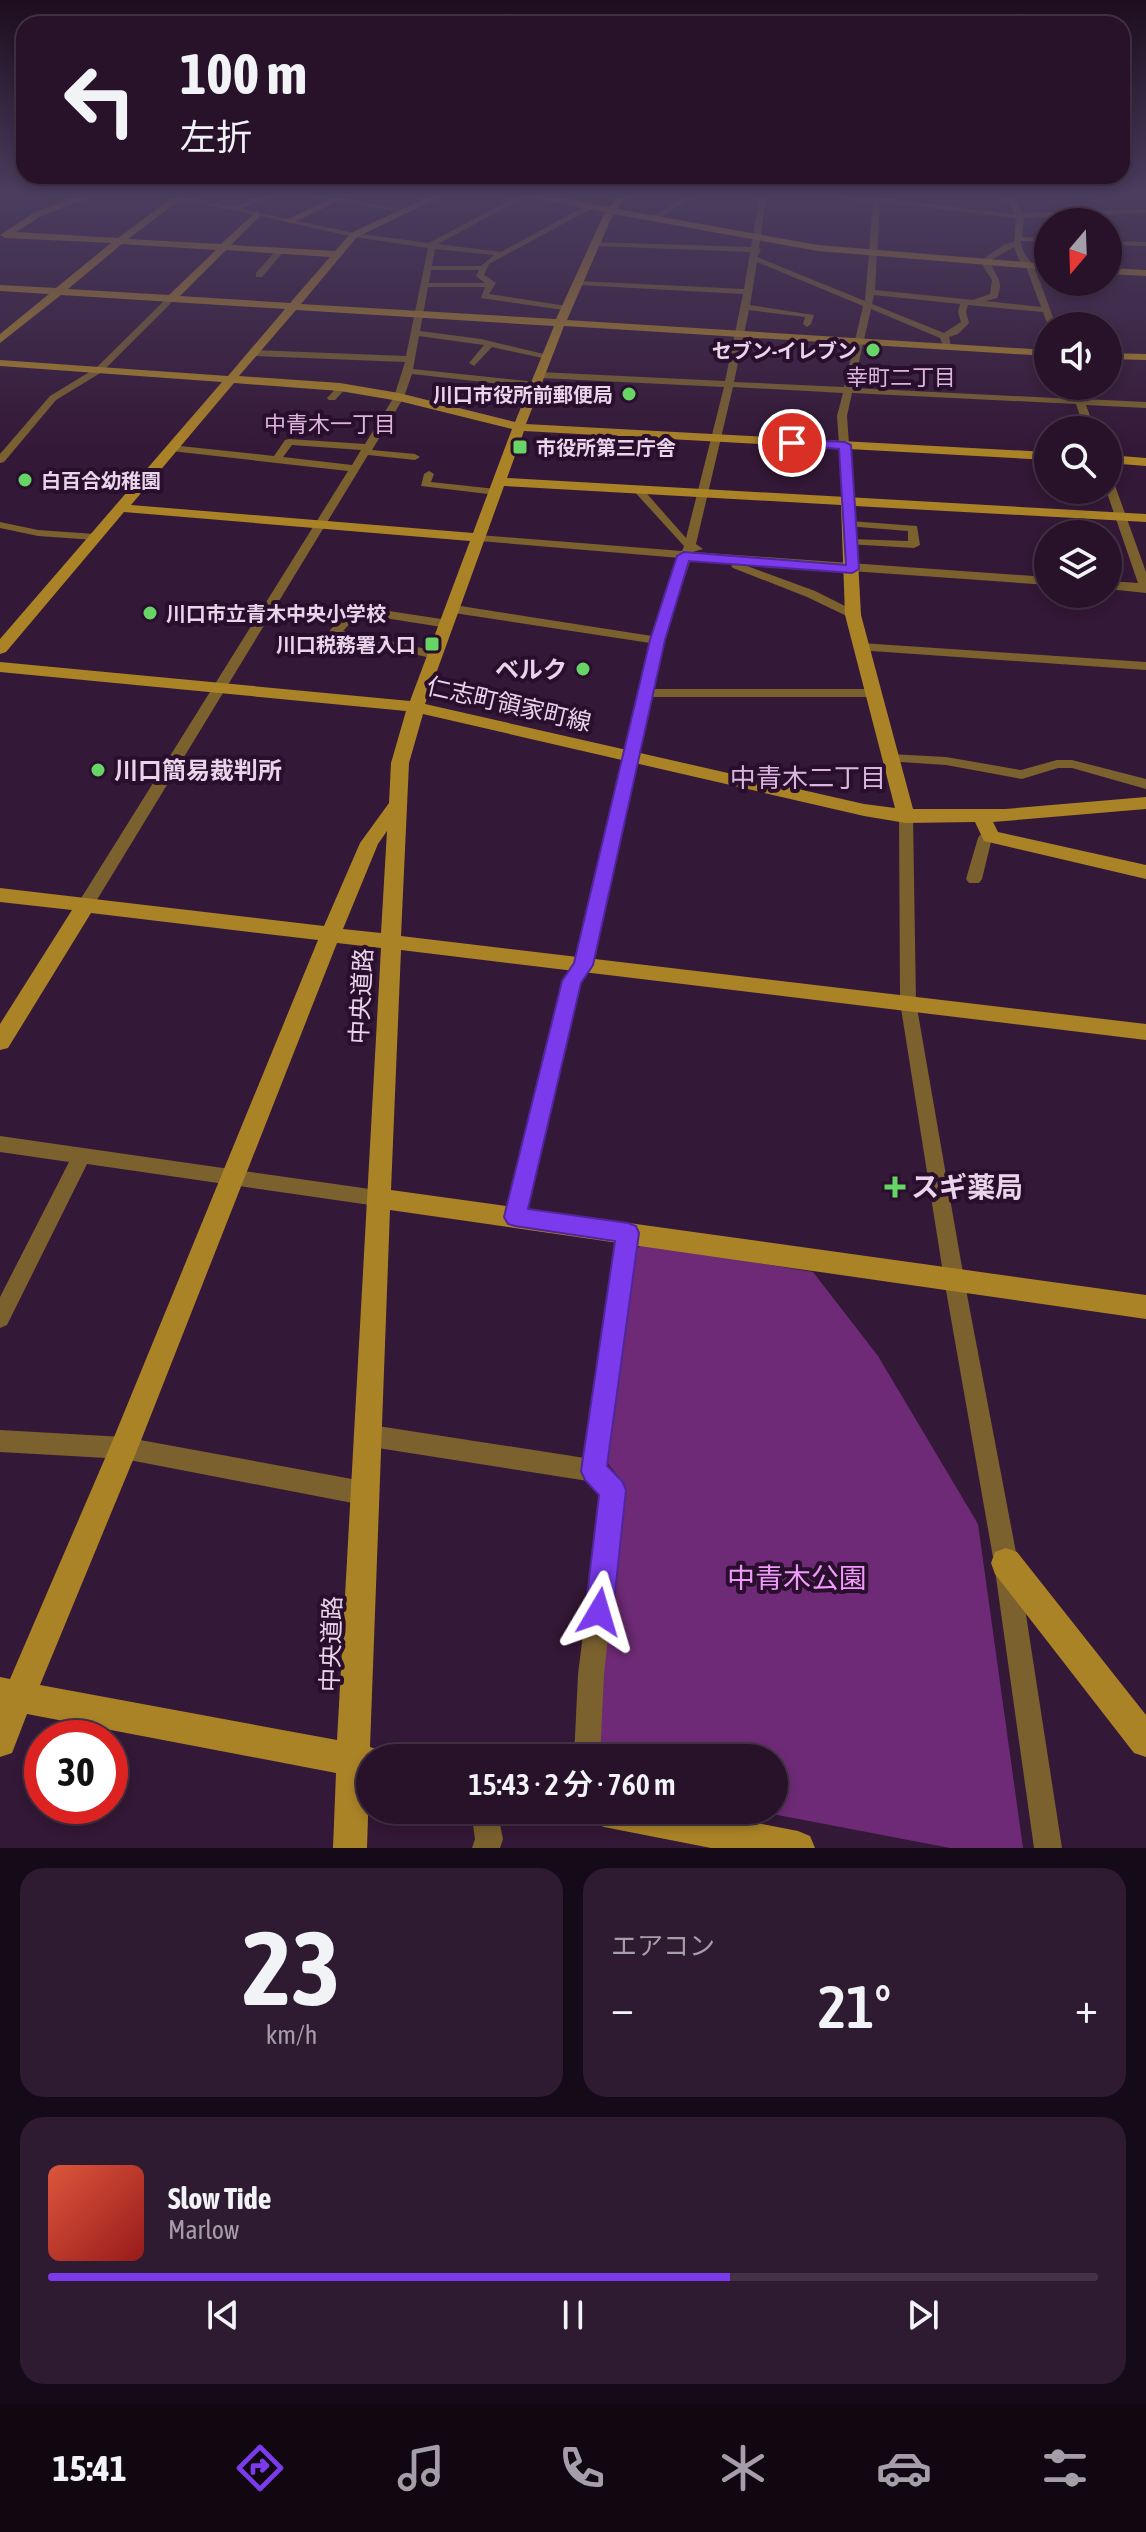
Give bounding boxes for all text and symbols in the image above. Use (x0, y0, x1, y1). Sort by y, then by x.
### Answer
text: 100 m (180, 42, 307, 106)
icon: left (48, 48, 152, 152)
text: 左折 (180, 116, 252, 158)
north arrow (1034, 208, 1122, 296)
map controls (1034, 208, 1122, 608)
button: sound (1034, 312, 1122, 400)
place label: セブン-イレブン (712, 339, 857, 362)
marker: セブン-イレブン (864, 341, 882, 359)
district label: 幸町二丁目 (846, 364, 956, 390)
place label: 川口市役所前郵便局 (433, 383, 613, 406)
marker: 川口市役所前郵便局 (620, 385, 638, 403)
pin (758, 409, 826, 477)
district label: 中青木一丁目 (264, 411, 396, 437)
button: search (1034, 416, 1122, 504)
icon: arrive (770, 421, 814, 465)
place label: 市役所第三庁舎 (536, 436, 676, 459)
marker: 市役所第三庁舎 (511, 438, 529, 456)
place label: 白百合幼稚園 (41, 469, 161, 492)
marker: 白百合幼稚園 (16, 471, 34, 489)
button: layers (1034, 520, 1122, 608)
place label: 川口市立青木中央小学校 (166, 602, 386, 625)
marker: 川口市立青木中央小学校 (141, 604, 159, 622)
place label: 川口税務署入口 (276, 633, 416, 656)
marker: 川口税務署入口 (423, 635, 441, 653)
place label: ベルク (495, 656, 567, 683)
marker: ベルク (574, 660, 592, 678)
street label: 仁志町領家町線 (424, 672, 594, 736)
place label: 川口簡易裁判所 (114, 757, 282, 784)
marker: 川口簡易裁判所 (89, 761, 107, 779)
district label: 中青木二丁目 (730, 763, 886, 793)
street label: 中央道路 (345, 947, 377, 1045)
place label: スギ薬局 (911, 1171, 1023, 1203)
marker: スギ薬局 (886, 1178, 904, 1196)
park label: 中青木公園 (727, 1562, 867, 1594)
position arrow (557, 1570, 641, 1654)
street label: 中央道路 (316, 1596, 346, 1692)
speed limit sign: 30 (24, 1720, 128, 1824)
text: 15:43 · 2 分 · 760 m (468, 1767, 676, 1801)
text: 23 (243, 1908, 340, 2027)
text: エアコン (611, 1931, 715, 1961)
text: 21° (818, 1972, 891, 2041)
text: − (611, 1982, 634, 2032)
text: + (1075, 1982, 1098, 2032)
text: km/h (266, 2020, 317, 2050)
text: Slow Tide (168, 2181, 271, 2215)
text: Marlow (168, 2215, 239, 2245)
icon: previous (201, 2293, 245, 2337)
icon: pause (551, 2293, 595, 2337)
icon: next (901, 2293, 945, 2337)
icon: directions (232, 2440, 288, 2496)
icon: music (393, 2440, 449, 2496)
icon: phone (554, 2440, 610, 2496)
icon: climate (715, 2440, 771, 2496)
icon: car (876, 2440, 932, 2496)
icon: filters (1037, 2440, 1093, 2496)
text: 15:41 (53, 2447, 127, 2489)

